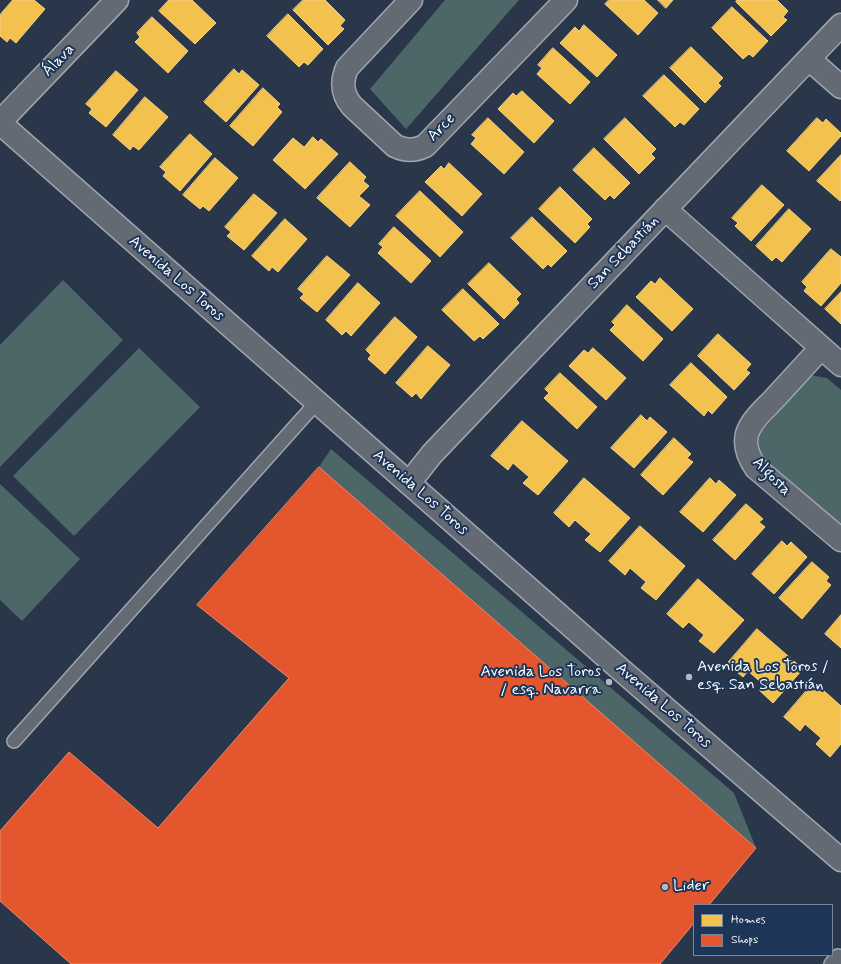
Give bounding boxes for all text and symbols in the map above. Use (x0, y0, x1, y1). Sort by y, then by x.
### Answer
street label: Álava (39, 41, 79, 81)
street label: Arce (424, 110, 460, 146)
street label: San Sebastián (584, 212, 664, 294)
street label: Avenida Los Toros (124, 232, 228, 326)
street label: Avenida Los Toros (368, 446, 472, 540)
street label: Algosta (748, 454, 794, 500)
place label: Avenida Los Toros / esq. San Sebastián (697, 658, 829, 696)
street label: Avenida Los Toros (611, 659, 715, 753)
place label: Avenida Los Toros / esq. Navarra (481, 663, 601, 701)
marker: Avenida Los Toros / esq. San Sebastián (684, 672, 694, 682)
marker: Avenida Los Toros / esq. Navarra (604, 677, 614, 687)
place label: Lider (673, 877, 709, 897)
marker: Lider (660, 882, 670, 892)
legend (693, 904, 833, 956)
text: Homes (731, 912, 766, 928)
text: Shops (731, 932, 758, 948)

